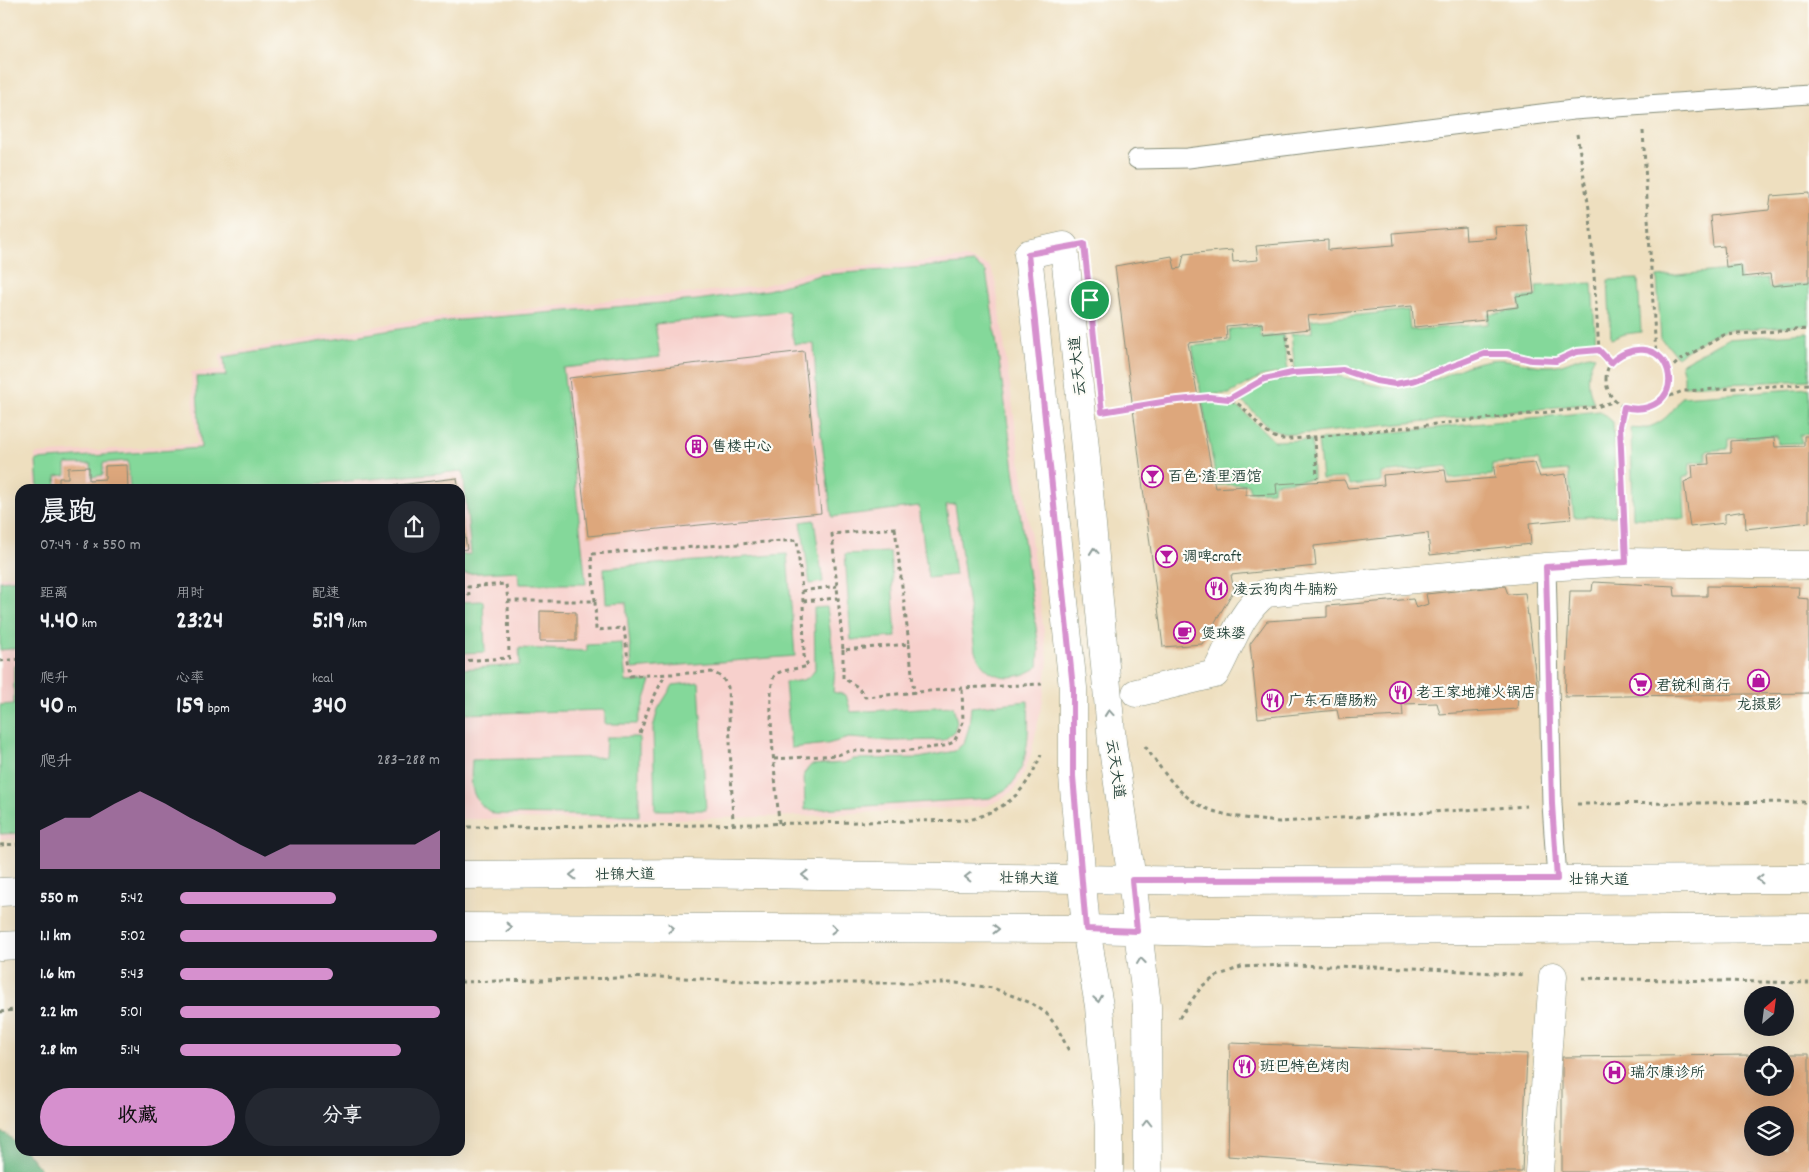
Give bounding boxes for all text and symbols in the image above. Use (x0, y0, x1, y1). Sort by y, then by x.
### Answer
pin (1069, 279, 1111, 321)
icon: arrive (1076, 286, 1104, 314)
street label: 云天大道 (1065, 335, 1093, 397)
building icon: 售楼中心 (684, 434, 708, 458)
place label: 售楼中心 (712, 437, 772, 459)
bar icon: 百色·渣里酒馆 (1140, 464, 1164, 488)
place label: 百色·渣里酒馆 (1168, 467, 1261, 489)
text: 晨跑 (40, 495, 96, 535)
button: share (388, 501, 440, 553)
text: 07:49 · 8 × 550 m (40, 534, 141, 557)
bar icon: 调啤craft (1154, 544, 1178, 568)
one-way arrow (1089, 547, 1100, 555)
place label: 调啤craft (1182, 547, 1242, 569)
restaurant icon: 凌云狗肉牛腩粉 (1205, 577, 1229, 601)
place label: 凌云狗肉牛腩粉 (1233, 580, 1338, 602)
text: 距离 (40, 584, 68, 604)
text: 用时 (176, 584, 204, 604)
text: 配速 (312, 584, 340, 604)
text: 4.40 (40, 604, 79, 640)
text: 23:24 (176, 604, 223, 640)
text: 5:19 (312, 604, 345, 640)
text: km (79, 614, 97, 634)
text: /km (345, 614, 367, 634)
cafe icon: 煲珠婆 (1173, 621, 1197, 645)
place label: 煲珠婆 (1201, 624, 1246, 646)
text: 爬升 (40, 669, 68, 689)
text: 心率 (176, 669, 204, 689)
text: kcal (312, 669, 333, 689)
shop icon: 龙摄影 (1747, 669, 1771, 693)
supermarket icon: 君锐利商行 (1628, 673, 1652, 697)
place label: 君锐利商行 (1656, 676, 1731, 698)
restaurant icon: 老王家地摊火锅店 (1388, 680, 1412, 704)
place label: 老王家地摊火锅店 (1416, 683, 1536, 705)
restaurant icon: 广东石磨肠粉 (1260, 688, 1284, 712)
text: 40 (40, 689, 64, 725)
text: 159 (176, 689, 205, 725)
text: 340 (312, 689, 347, 725)
place label: 广东石磨肠粉 (1288, 691, 1378, 713)
place label: 龙摄影 (1736, 695, 1782, 717)
text: m (64, 699, 77, 719)
text: bpm (205, 699, 230, 719)
one-way arrow (1104, 709, 1115, 717)
street label: 云天大道 (1099, 738, 1129, 801)
text: 283–288 m (377, 749, 440, 772)
text: 爬升 (40, 751, 72, 774)
street label: 壮锦大道 (595, 864, 655, 888)
street label: 壮锦大道 (999, 868, 1059, 892)
one-way arrow (569, 870, 576, 880)
one-way arrow (801, 870, 809, 880)
street label: 壮锦大道 (1569, 870, 1629, 892)
one-way arrow (964, 872, 972, 882)
one-way arrow (1756, 874, 1764, 884)
text: 550 m (40, 887, 78, 910)
text: 5:42 (120, 887, 144, 910)
one-way arrow (505, 922, 513, 932)
one-way arrow (668, 923, 675, 933)
one-way arrow (830, 923, 838, 934)
one-way arrow (992, 924, 1000, 934)
text: 1.1 km (40, 925, 71, 948)
text: 5:02 (120, 925, 146, 948)
one-way arrow (1136, 957, 1147, 965)
text: 1.6 km (40, 963, 75, 986)
text: 5:43 (120, 963, 144, 986)
north arrow (1744, 986, 1794, 1036)
map controls (1744, 986, 1794, 1156)
one-way arrow (1092, 995, 1103, 1003)
text: 2.2 km (40, 1001, 78, 1024)
text: 5:01 (120, 1001, 142, 1024)
text: 2.8 km (40, 1039, 77, 1062)
text: 5:14 (120, 1039, 140, 1062)
button: locate (1744, 1046, 1794, 1096)
restaurant icon: 班巴特色烤肉 (1232, 1054, 1256, 1078)
place label: 班巴特色烤肉 (1260, 1057, 1350, 1079)
hospital icon: 瑞尔康诊所 (1602, 1060, 1626, 1084)
place label: 瑞尔康诊所 (1630, 1063, 1705, 1085)
button: 收藏 (40, 1088, 235, 1146)
button: 分享 (245, 1088, 440, 1146)
button: layers (1744, 1106, 1794, 1156)
one-way arrow (1142, 1119, 1153, 1127)

